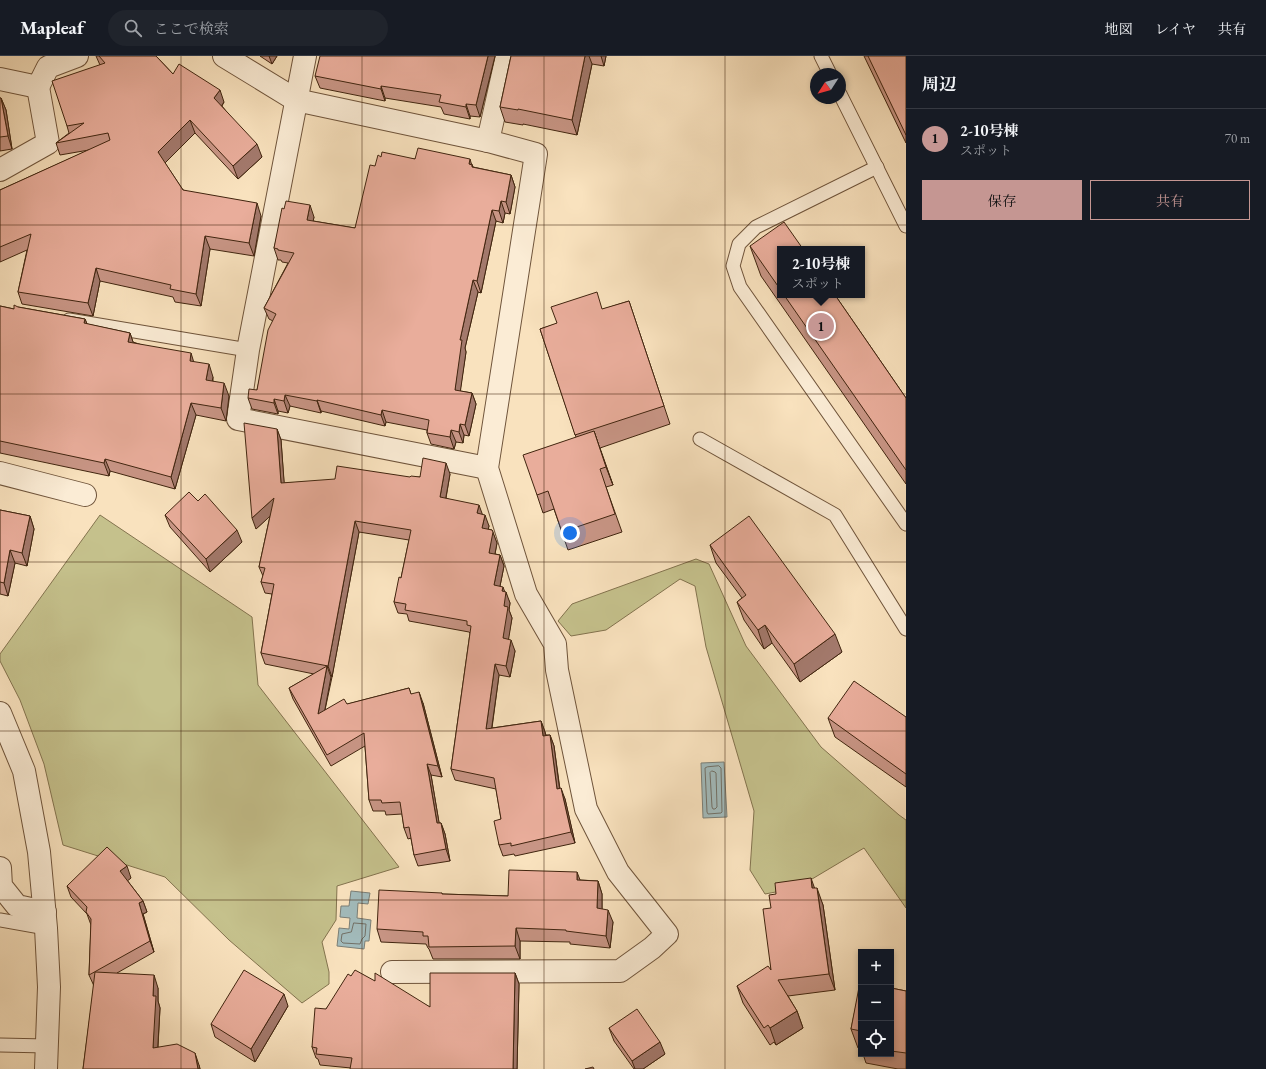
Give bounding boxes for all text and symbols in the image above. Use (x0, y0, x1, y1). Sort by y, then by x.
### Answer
search box (108, 10, 388, 46)
text: Mapleaf (20, 15, 84, 40)
icon: search (122, 17, 144, 39)
text: ここで検索 (154, 19, 229, 38)
text: 地図 (1105, 20, 1133, 38)
text: レイヤ (1155, 20, 1196, 38)
text: 共有 (1218, 20, 1246, 38)
north arrow (810, 68, 846, 104)
text: 周辺 (922, 73, 956, 95)
text: 2-10号棟 (960, 121, 1019, 140)
text: 1 (932, 130, 938, 147)
text: 70 m (1225, 130, 1250, 147)
text: スポット (960, 142, 1012, 159)
button: 保存 (922, 180, 1082, 220)
button: 共有 (1090, 180, 1250, 220)
popup (777, 246, 865, 298)
text: 2-10号棟 (792, 254, 850, 273)
text: スポット (792, 275, 844, 292)
pin: 1 (808, 311, 834, 341)
your location (560, 523, 580, 543)
map controls (858, 949, 894, 1057)
button: + (858, 949, 894, 985)
button: − (858, 985, 894, 1021)
button: locate (858, 1021, 894, 1057)

